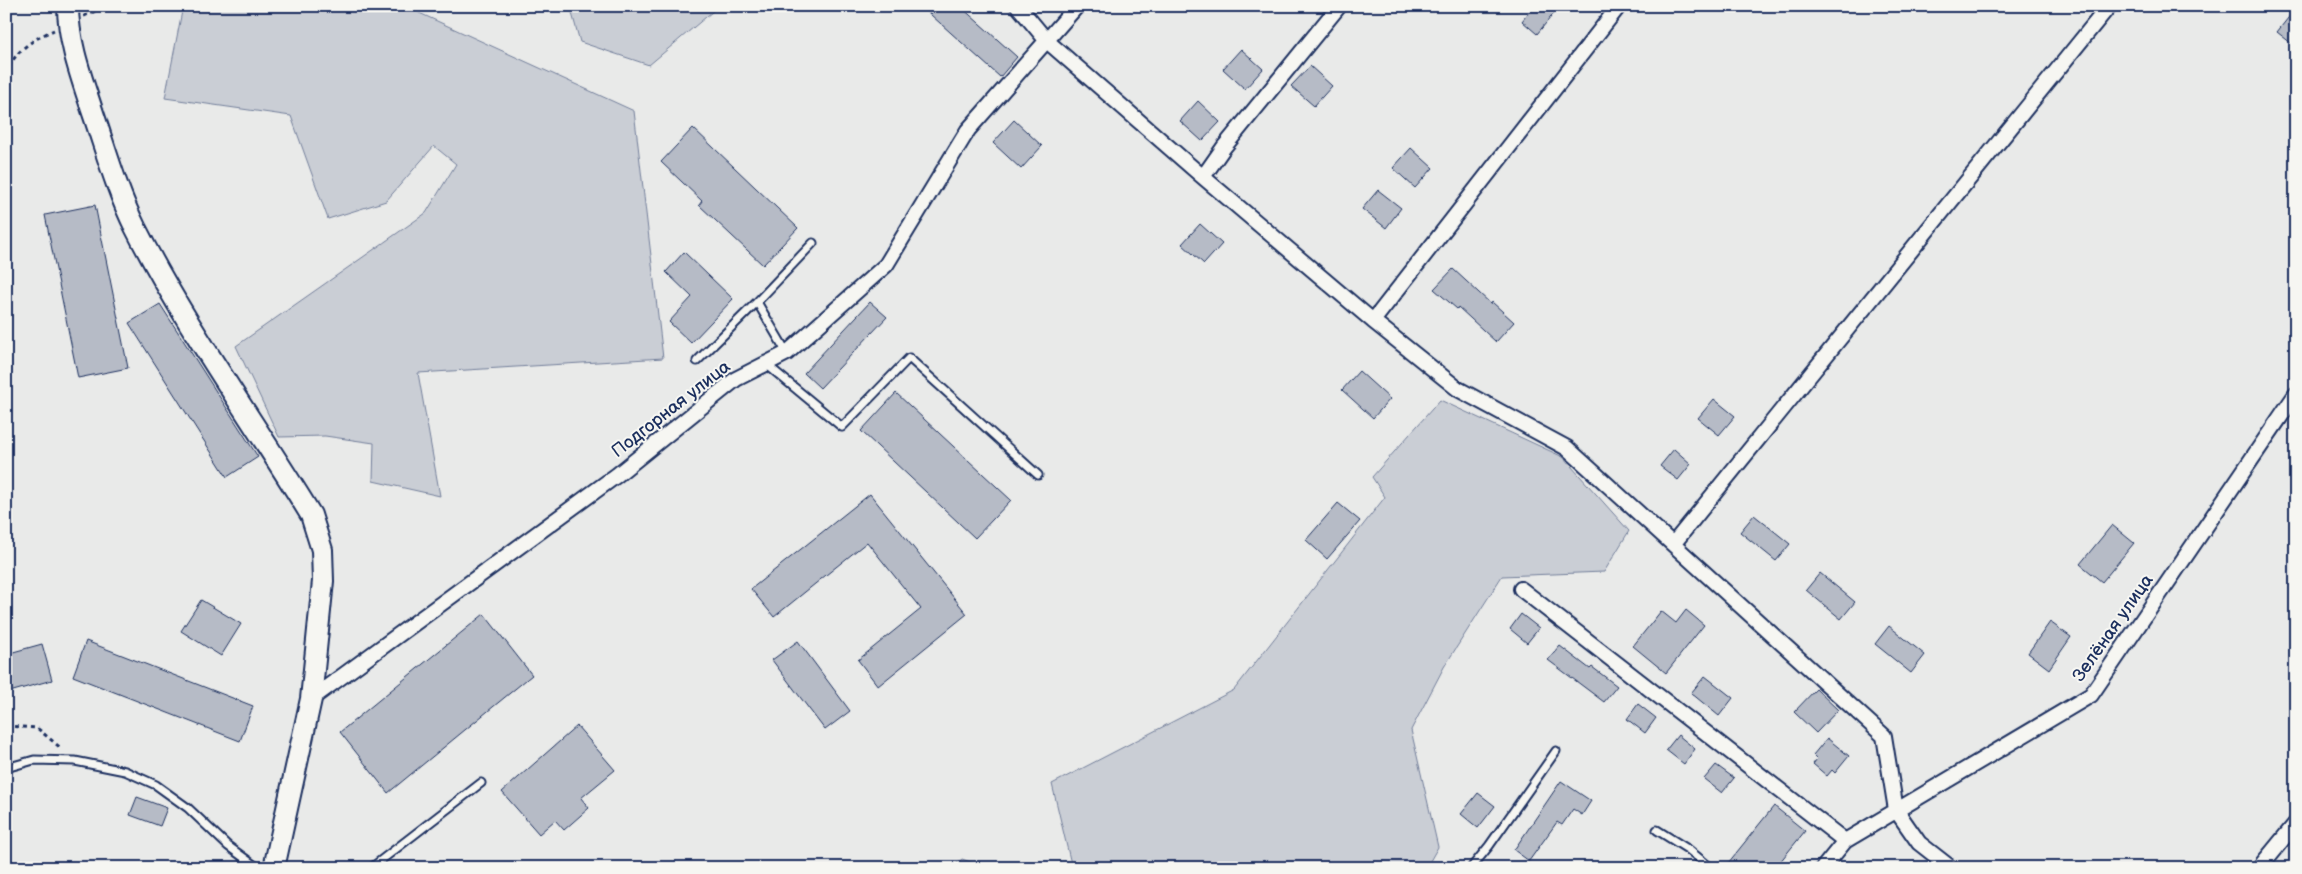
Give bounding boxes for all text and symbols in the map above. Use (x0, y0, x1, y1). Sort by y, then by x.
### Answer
street label: Подгорная улица (607, 356, 735, 462)
street label: Зелёная улица (2068, 570, 2158, 686)

